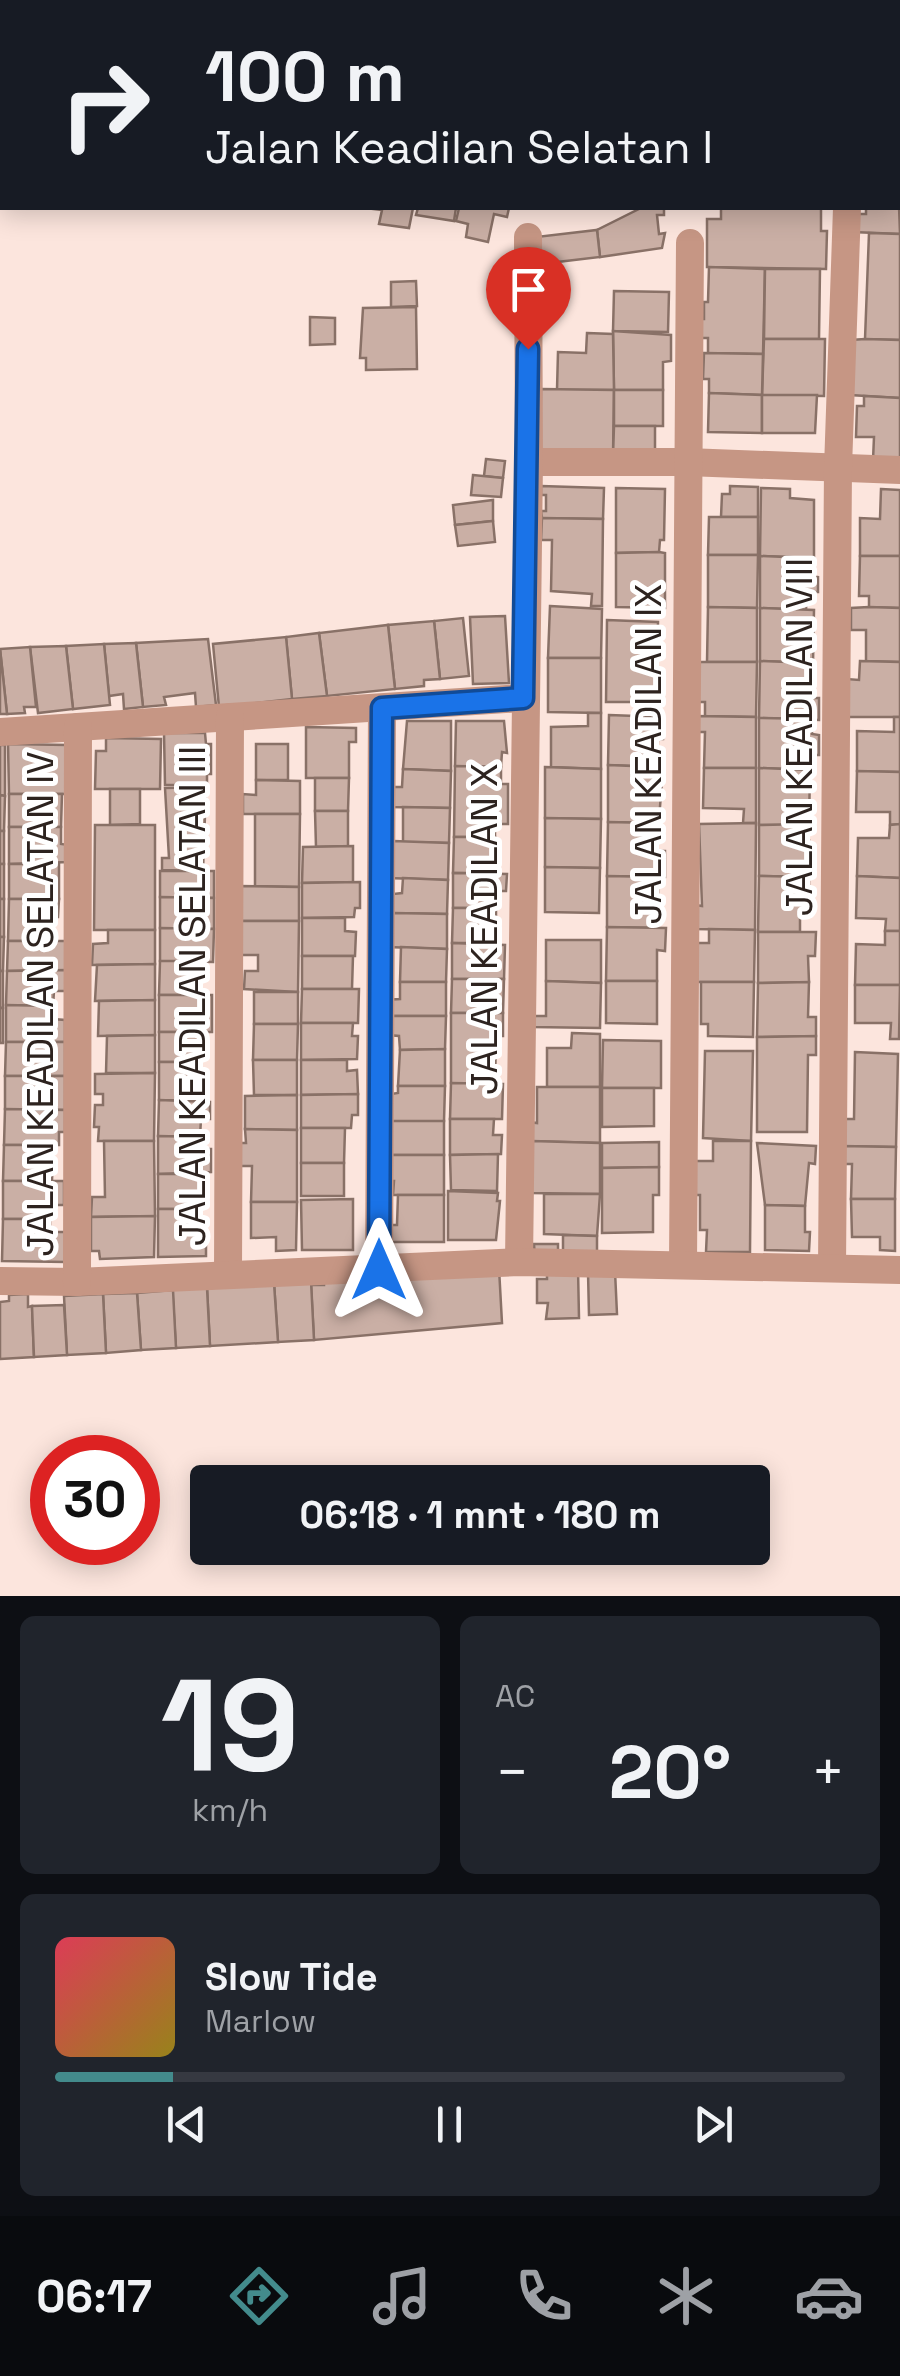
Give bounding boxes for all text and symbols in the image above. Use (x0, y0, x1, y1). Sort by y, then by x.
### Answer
text: 100 m (205, 32, 405, 121)
icon: right (40, 40, 170, 170)
text: Jalan Keadilan Selatan I (205, 119, 713, 176)
pin (486, 247, 571, 350)
icon: arrive (501, 262, 556, 317)
street label: JALAN KEADILAN VIII (775, 558, 823, 916)
street label: JALAN KEADILAN IX (624, 583, 672, 925)
street label: JALAN KEADILAN SELATAN III (168, 746, 216, 1246)
street label: JALAN KEADILAN SELATAN IV (16, 751, 64, 1257)
street label: JALAN KEADILAN X (460, 763, 508, 1095)
position arrow (327, 1218, 431, 1322)
speed limit sign: 30 (30, 1435, 160, 1565)
text: 06:18 · 1 mnt · 180 m (300, 1491, 660, 1539)
text: 19 (160, 1642, 300, 1808)
text: AC (495, 1676, 535, 1716)
text: 20° (609, 1724, 731, 1820)
text: − (495, 1737, 529, 1807)
text: + (811, 1737, 845, 1807)
text: km/h (192, 1790, 268, 1830)
text: Slow Tide (205, 1953, 378, 2001)
text: Marlow (205, 2001, 316, 2041)
icon: previous (159, 2097, 214, 2152)
icon: pause (422, 2097, 477, 2152)
icon: next (686, 2097, 741, 2152)
icon: directions (224, 2261, 294, 2331)
icon: music (367, 2261, 437, 2331)
icon: phone (509, 2261, 579, 2331)
icon: climate (651, 2261, 721, 2331)
icon: car (794, 2261, 864, 2331)
text: 06:17 (36, 2268, 152, 2325)

